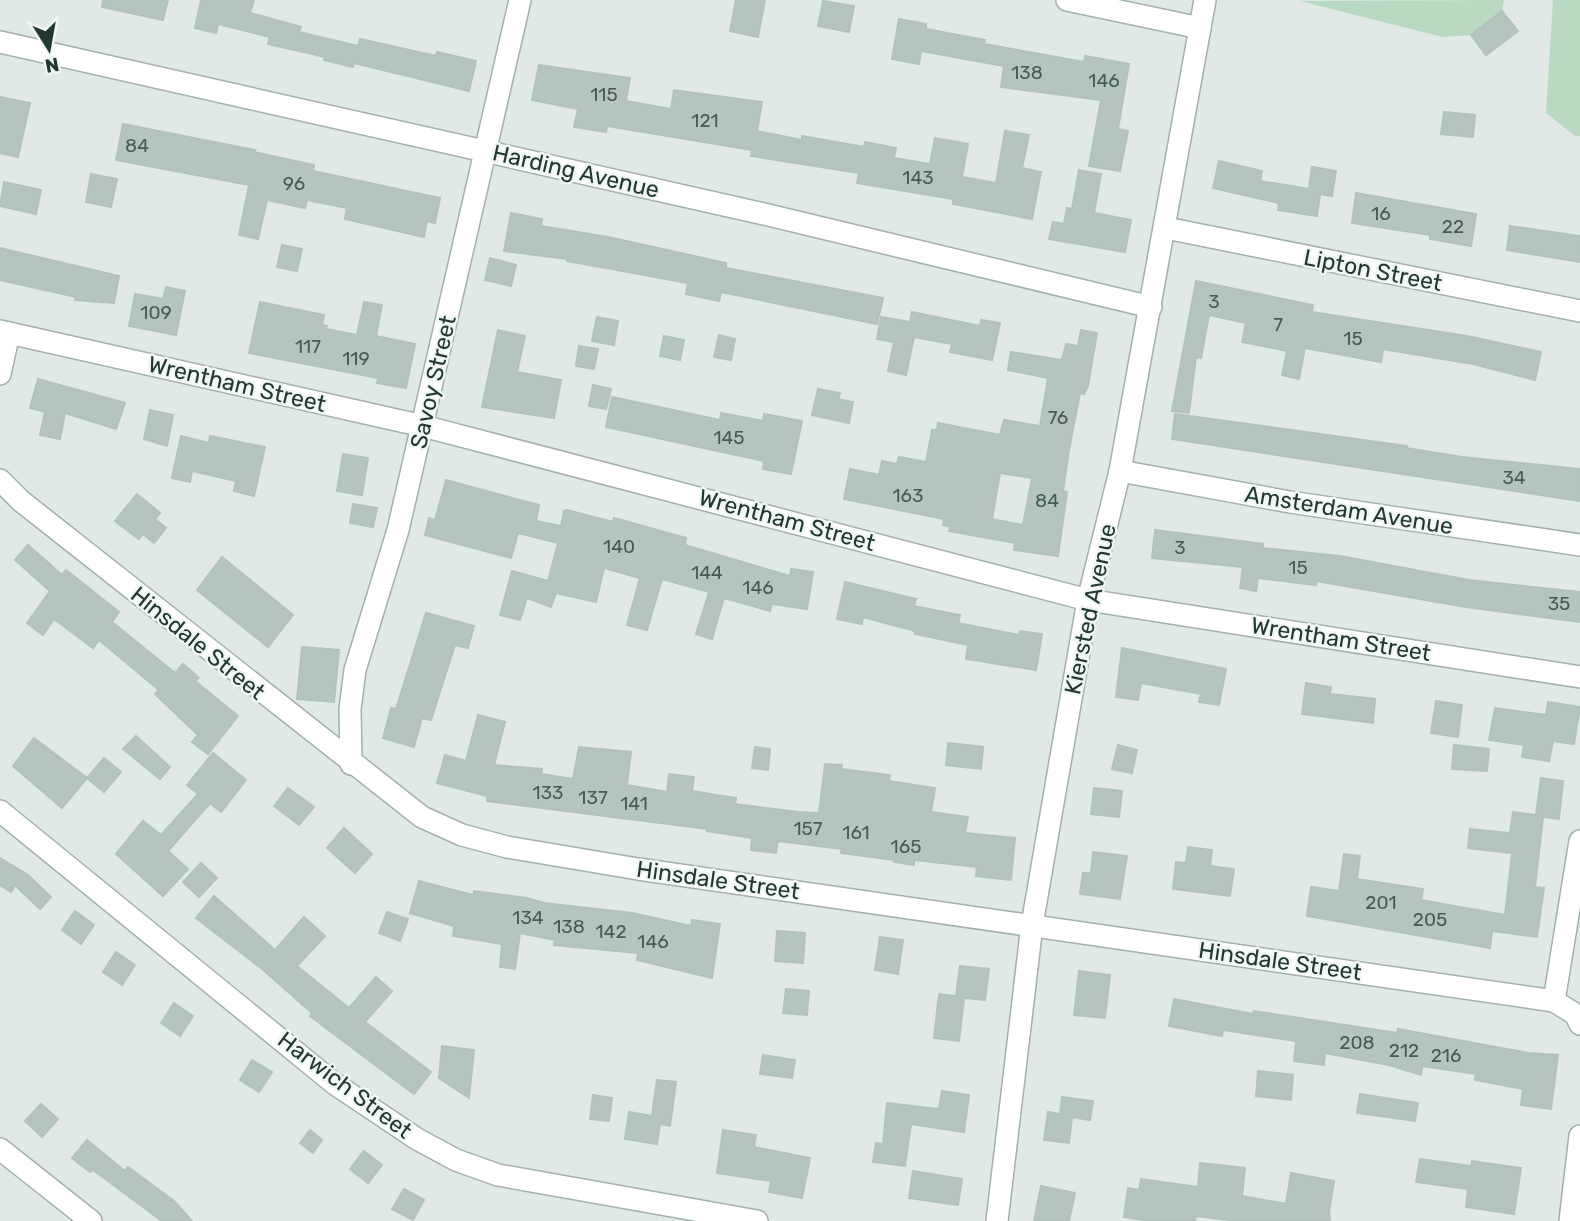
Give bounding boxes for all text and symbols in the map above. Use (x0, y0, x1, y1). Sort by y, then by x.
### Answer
north arrow (14, 14, 84, 84)
text: N (43, 53, 61, 78)
house number: 138 (1011, 61, 1043, 84)
house number: 146 (1088, 69, 1120, 92)
house number: 115 (590, 83, 618, 106)
house number: 121 (691, 109, 719, 132)
house number: 84 (125, 134, 149, 157)
street label: Harding Avenue (490, 138, 662, 204)
house number: 143 (902, 166, 934, 189)
house number: 96 (283, 172, 305, 195)
house number: 16 (1371, 202, 1391, 225)
house number: 22 (1442, 215, 1464, 238)
street label: Lipton Street (1301, 243, 1445, 297)
house number: 3 (1208, 290, 1220, 313)
house number: 109 (140, 301, 172, 324)
street label: Savoy Street (404, 313, 462, 451)
house number: 7 (1273, 313, 1283, 336)
house number: 15 (1343, 327, 1363, 350)
house number: 117 (295, 335, 321, 358)
house number: 119 (342, 347, 370, 370)
street label: Wrentham Street (145, 350, 329, 418)
house number: 76 (1048, 406, 1068, 429)
house number: 145 (713, 426, 745, 449)
house number: 34 (1502, 466, 1526, 489)
street label: Amsterdam Avenue (1243, 480, 1455, 540)
street label: Wrentham Street (696, 483, 878, 557)
house number: 163 (892, 484, 924, 507)
house number: 84 (1035, 489, 1059, 512)
street label: Kiersted Avenue (1058, 521, 1122, 697)
house number: 140 (603, 535, 635, 558)
house number: 3 (1174, 536, 1186, 559)
house number: 15 (1288, 556, 1308, 579)
house number: 144 (691, 561, 723, 584)
house number: 146 (742, 576, 774, 599)
street label: Hinsdale Street (125, 580, 271, 706)
house number: 35 (1548, 592, 1570, 615)
street label: Wrentham Street (1249, 611, 1433, 667)
house number: 133 (533, 781, 563, 804)
house number: 137 (578, 786, 608, 809)
house number: 141 (620, 792, 648, 815)
house number: 157 (793, 817, 823, 840)
house number: 161 (842, 821, 870, 844)
house number: 165 (891, 835, 921, 858)
street label: Hinsdale Street (635, 855, 801, 905)
house number: 201 (1365, 891, 1397, 914)
house number: 134 (512, 906, 544, 929)
house number: 205 (1413, 908, 1447, 931)
house number: 138 (553, 915, 585, 938)
house number: 142 (595, 920, 627, 943)
house number: 146 (637, 930, 669, 953)
street label: Hinsdale Street (1197, 936, 1363, 986)
street label: Harwich Street (272, 1025, 418, 1145)
house number: 208 (1339, 1031, 1375, 1054)
house number: 212 (1389, 1039, 1419, 1062)
house number: 216 (1431, 1044, 1461, 1067)

